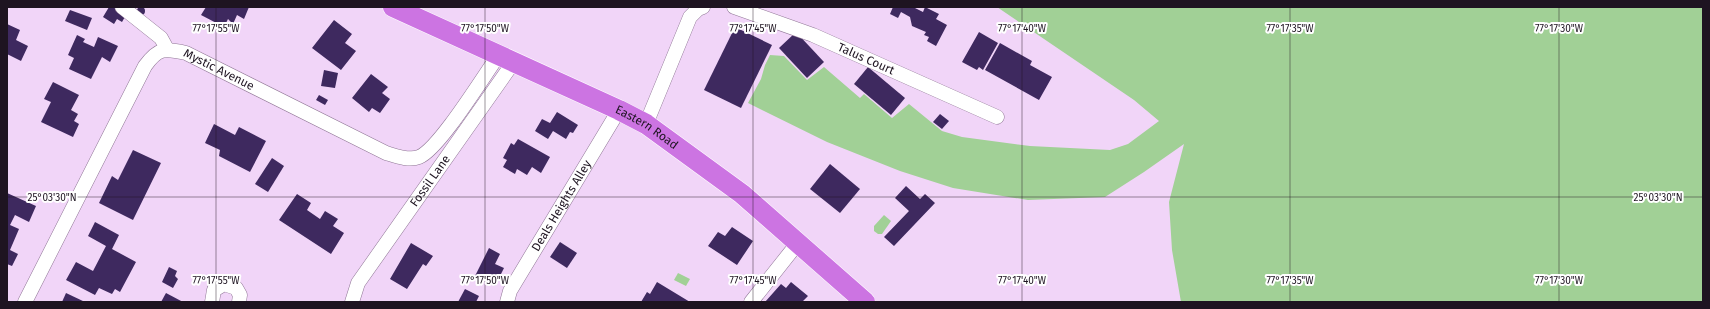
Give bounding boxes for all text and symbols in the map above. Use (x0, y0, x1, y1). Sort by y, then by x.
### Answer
text: 77°17'55"W (192, 23, 240, 35)
text: 77°17'50"W (461, 23, 510, 35)
text: 77°17'45"W (729, 23, 777, 35)
text: 77°17'40"W (998, 23, 1047, 35)
text: 77°17'35"W (1266, 23, 1314, 35)
text: 77°17'30"W (1535, 23, 1584, 35)
street label: Talus Court (836, 40, 897, 78)
street label: Mystic Avenue (181, 46, 257, 93)
street label: Eastern Road (613, 102, 681, 152)
street label: Fossil Lane (407, 152, 453, 209)
street label: Deals Heights Alley (529, 158, 594, 254)
text: 25°03'30"N (27, 192, 77, 204)
text: 25°03'30"N (1633, 192, 1683, 204)
text: 77°17'55"W (192, 275, 240, 287)
text: 77°17'50"W (461, 275, 510, 287)
text: 77°17'45"W (729, 275, 777, 287)
text: 77°17'40"W (998, 275, 1047, 287)
text: 77°17'35"W (1266, 275, 1314, 287)
text: 77°17'30"W (1535, 275, 1584, 287)

